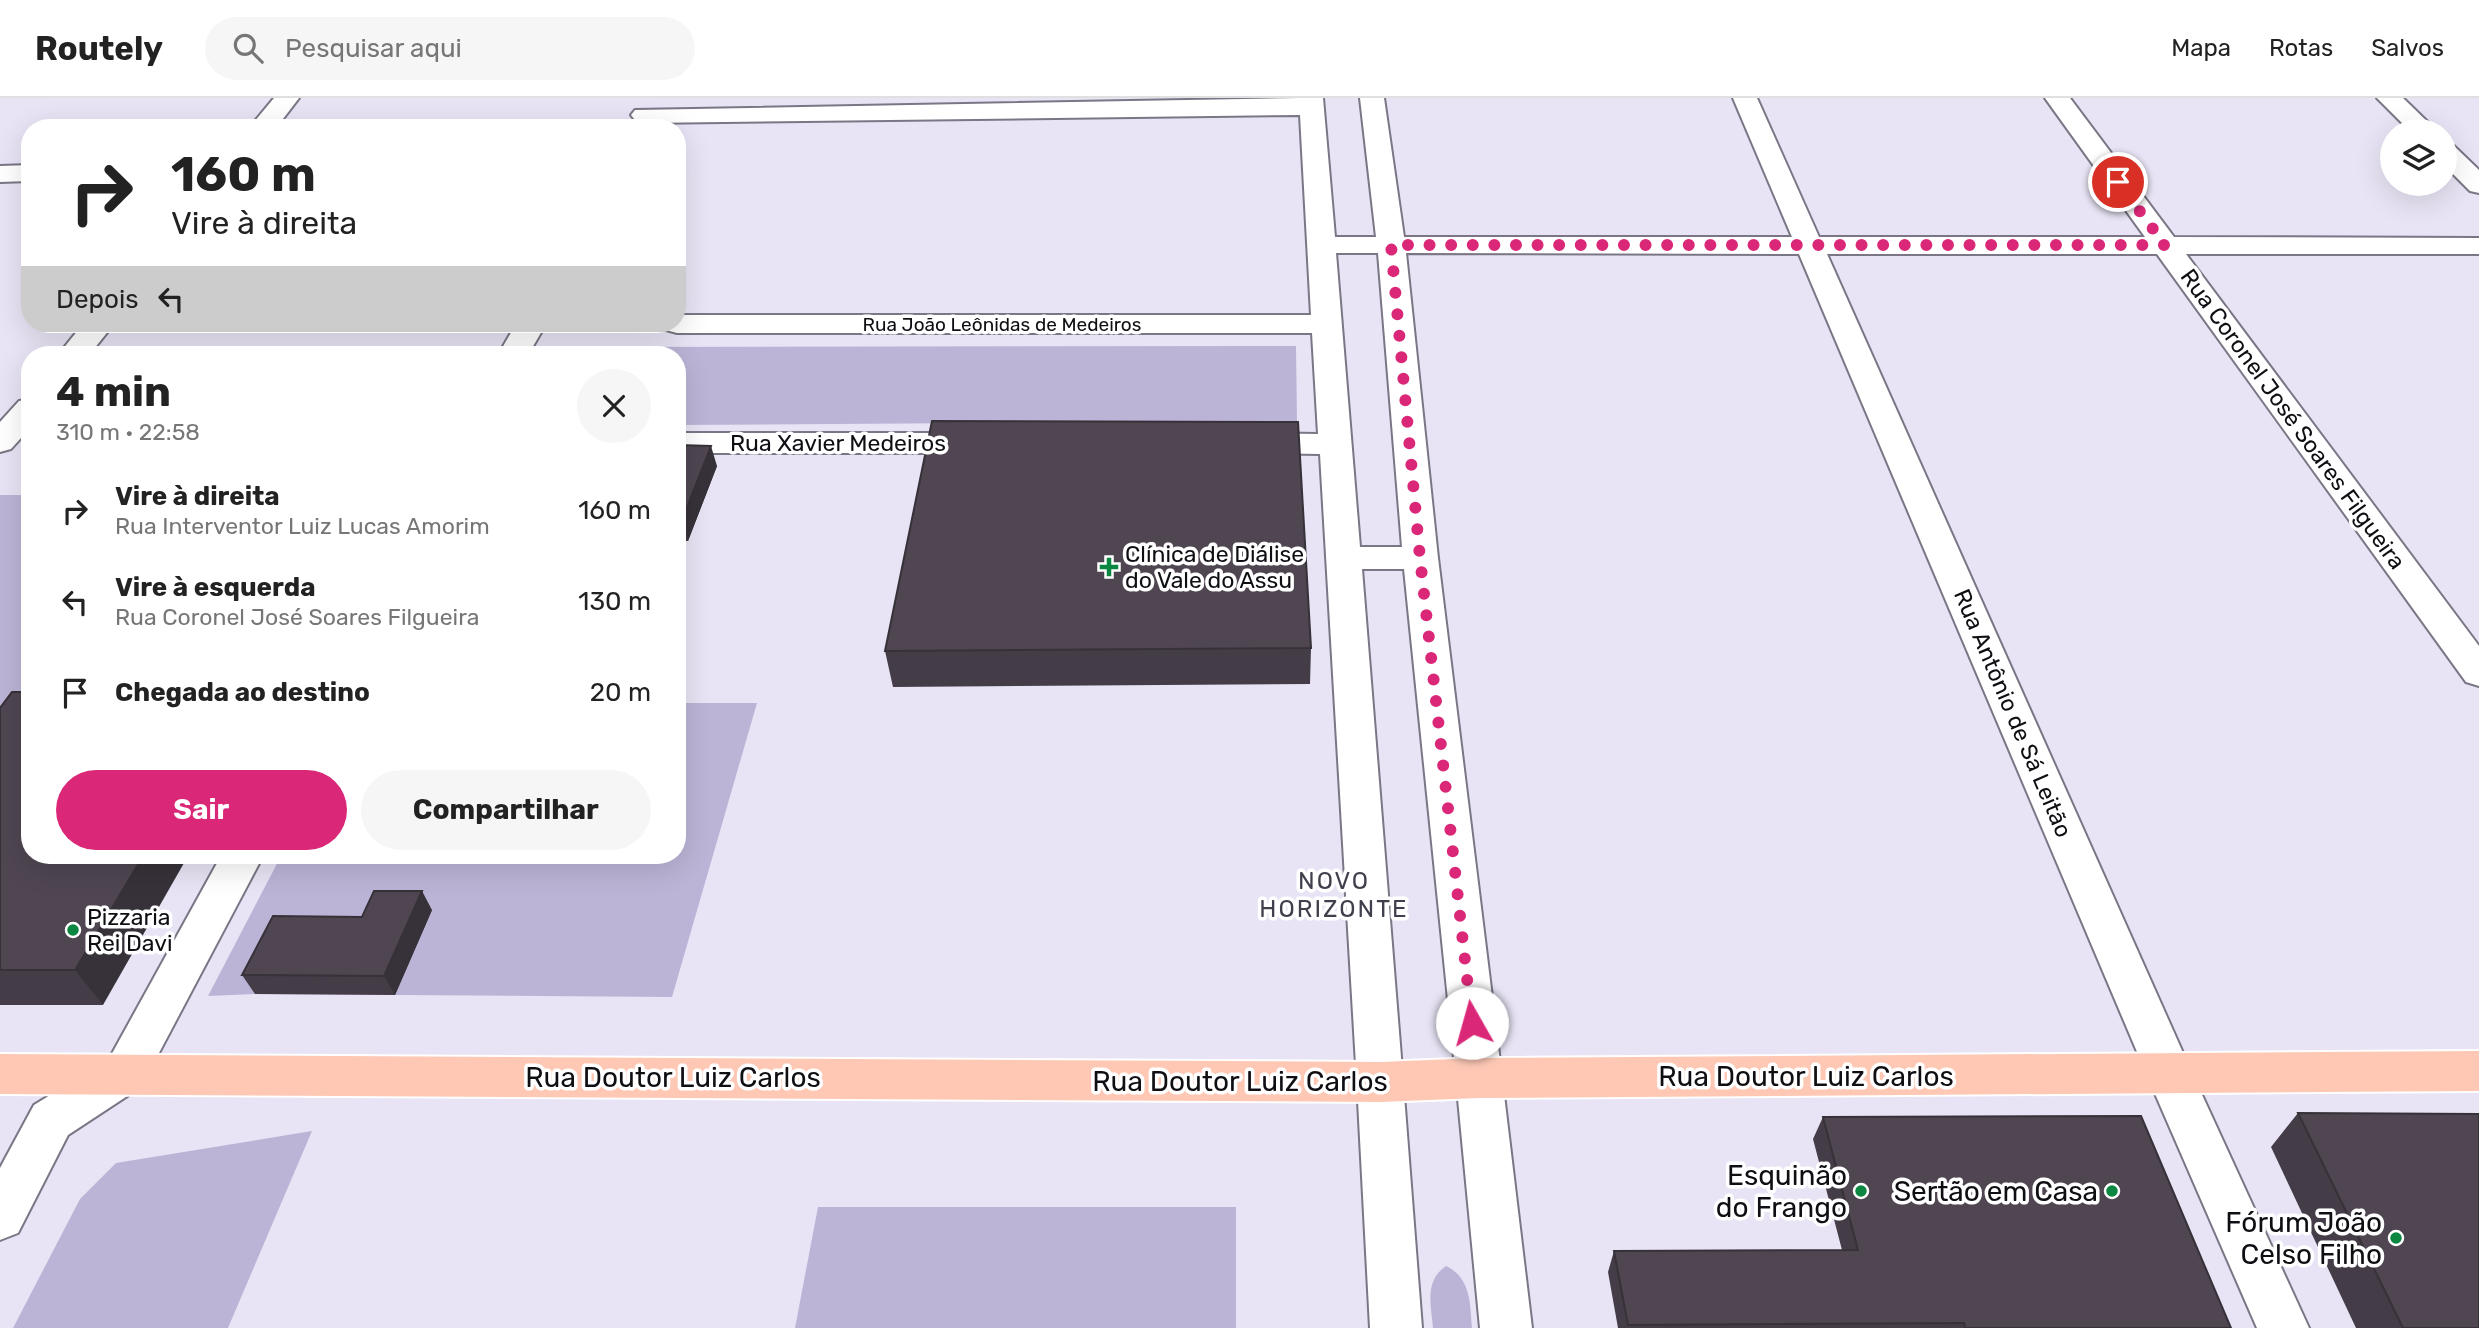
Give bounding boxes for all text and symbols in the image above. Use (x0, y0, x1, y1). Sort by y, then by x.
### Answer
search box (205, 17, 695, 80)
text: Routely (35, 29, 163, 68)
icon: search (229, 29, 267, 67)
text: Pesquisar aqui (285, 33, 462, 64)
text: Mapa (2171, 34, 2231, 62)
text: Rotas (2269, 34, 2333, 62)
text: Salvos (2371, 34, 2444, 62)
map controls (2380, 119, 2457, 196)
button: layers (2380, 119, 2457, 196)
text: 160 m (171, 145, 316, 203)
icon: right (56, 147, 147, 238)
pin (2088, 152, 2148, 212)
icon: arrive (2099, 163, 2137, 201)
text: Vire à direita (171, 204, 357, 242)
street label: Rua Coronel José Soares Filgueira (2175, 263, 2411, 575)
icon: left (152, 280, 190, 318)
text: Depois (56, 284, 138, 315)
street label: Rua João Leônidas de Medeiros (863, 313, 1141, 336)
text: 4 min (56, 367, 171, 417)
button: close (577, 369, 651, 443)
text: 310 m · 22:58 (56, 418, 200, 446)
street label: Rua Xavier Medeiros (730, 429, 946, 457)
text: Vire à direita (115, 481, 280, 512)
icon: right (56, 492, 94, 530)
text: 160 m (578, 495, 651, 526)
text: Rua Interventor Luiz Lucas Amorim (115, 512, 490, 540)
place label: Clínica de Diálise do Vale do Assu (1125, 540, 1304, 594)
marker: Clínica de Diálise do Vale do Assu (1099, 557, 1119, 577)
text: Vire à esquerda (115, 572, 316, 603)
icon: left (56, 583, 94, 621)
street label: Rua Antônio de Sá Leitão (1948, 585, 2078, 841)
text: 130 m (578, 586, 651, 617)
text: Rua Coronel José Soares Filgueira (115, 603, 479, 631)
icon: arrive (56, 674, 94, 712)
text: Chegada ao destino (115, 677, 370, 708)
text: 20 m (590, 677, 651, 708)
button: Sair (56, 770, 347, 850)
button: Compartilhar (361, 770, 651, 850)
district label: NOVO HORIZONTE (1259, 867, 1409, 923)
place label: Pizzaria Rei Davi (87, 903, 173, 957)
marker: Pizzaria Rei Davi (65, 922, 81, 938)
position arrow (1435, 986, 1509, 1060)
street label: Rua Doutor Luiz Carlos (1658, 1060, 1954, 1093)
street label: Rua Doutor Luiz Carlos (525, 1061, 821, 1094)
street label: Rua Doutor Luiz Carlos (1092, 1065, 1388, 1098)
place label: Esquinão do Frango (1716, 1159, 1847, 1224)
place label: Sertão em Casa (1894, 1175, 2098, 1208)
marker: Esquinão do Frango (1853, 1183, 1869, 1199)
marker: Sertão em Casa (2104, 1183, 2120, 1199)
place label: Fórum João Celso Filho (2225, 1206, 2382, 1271)
marker: Fórum João Celso Filho (2388, 1230, 2404, 1246)

